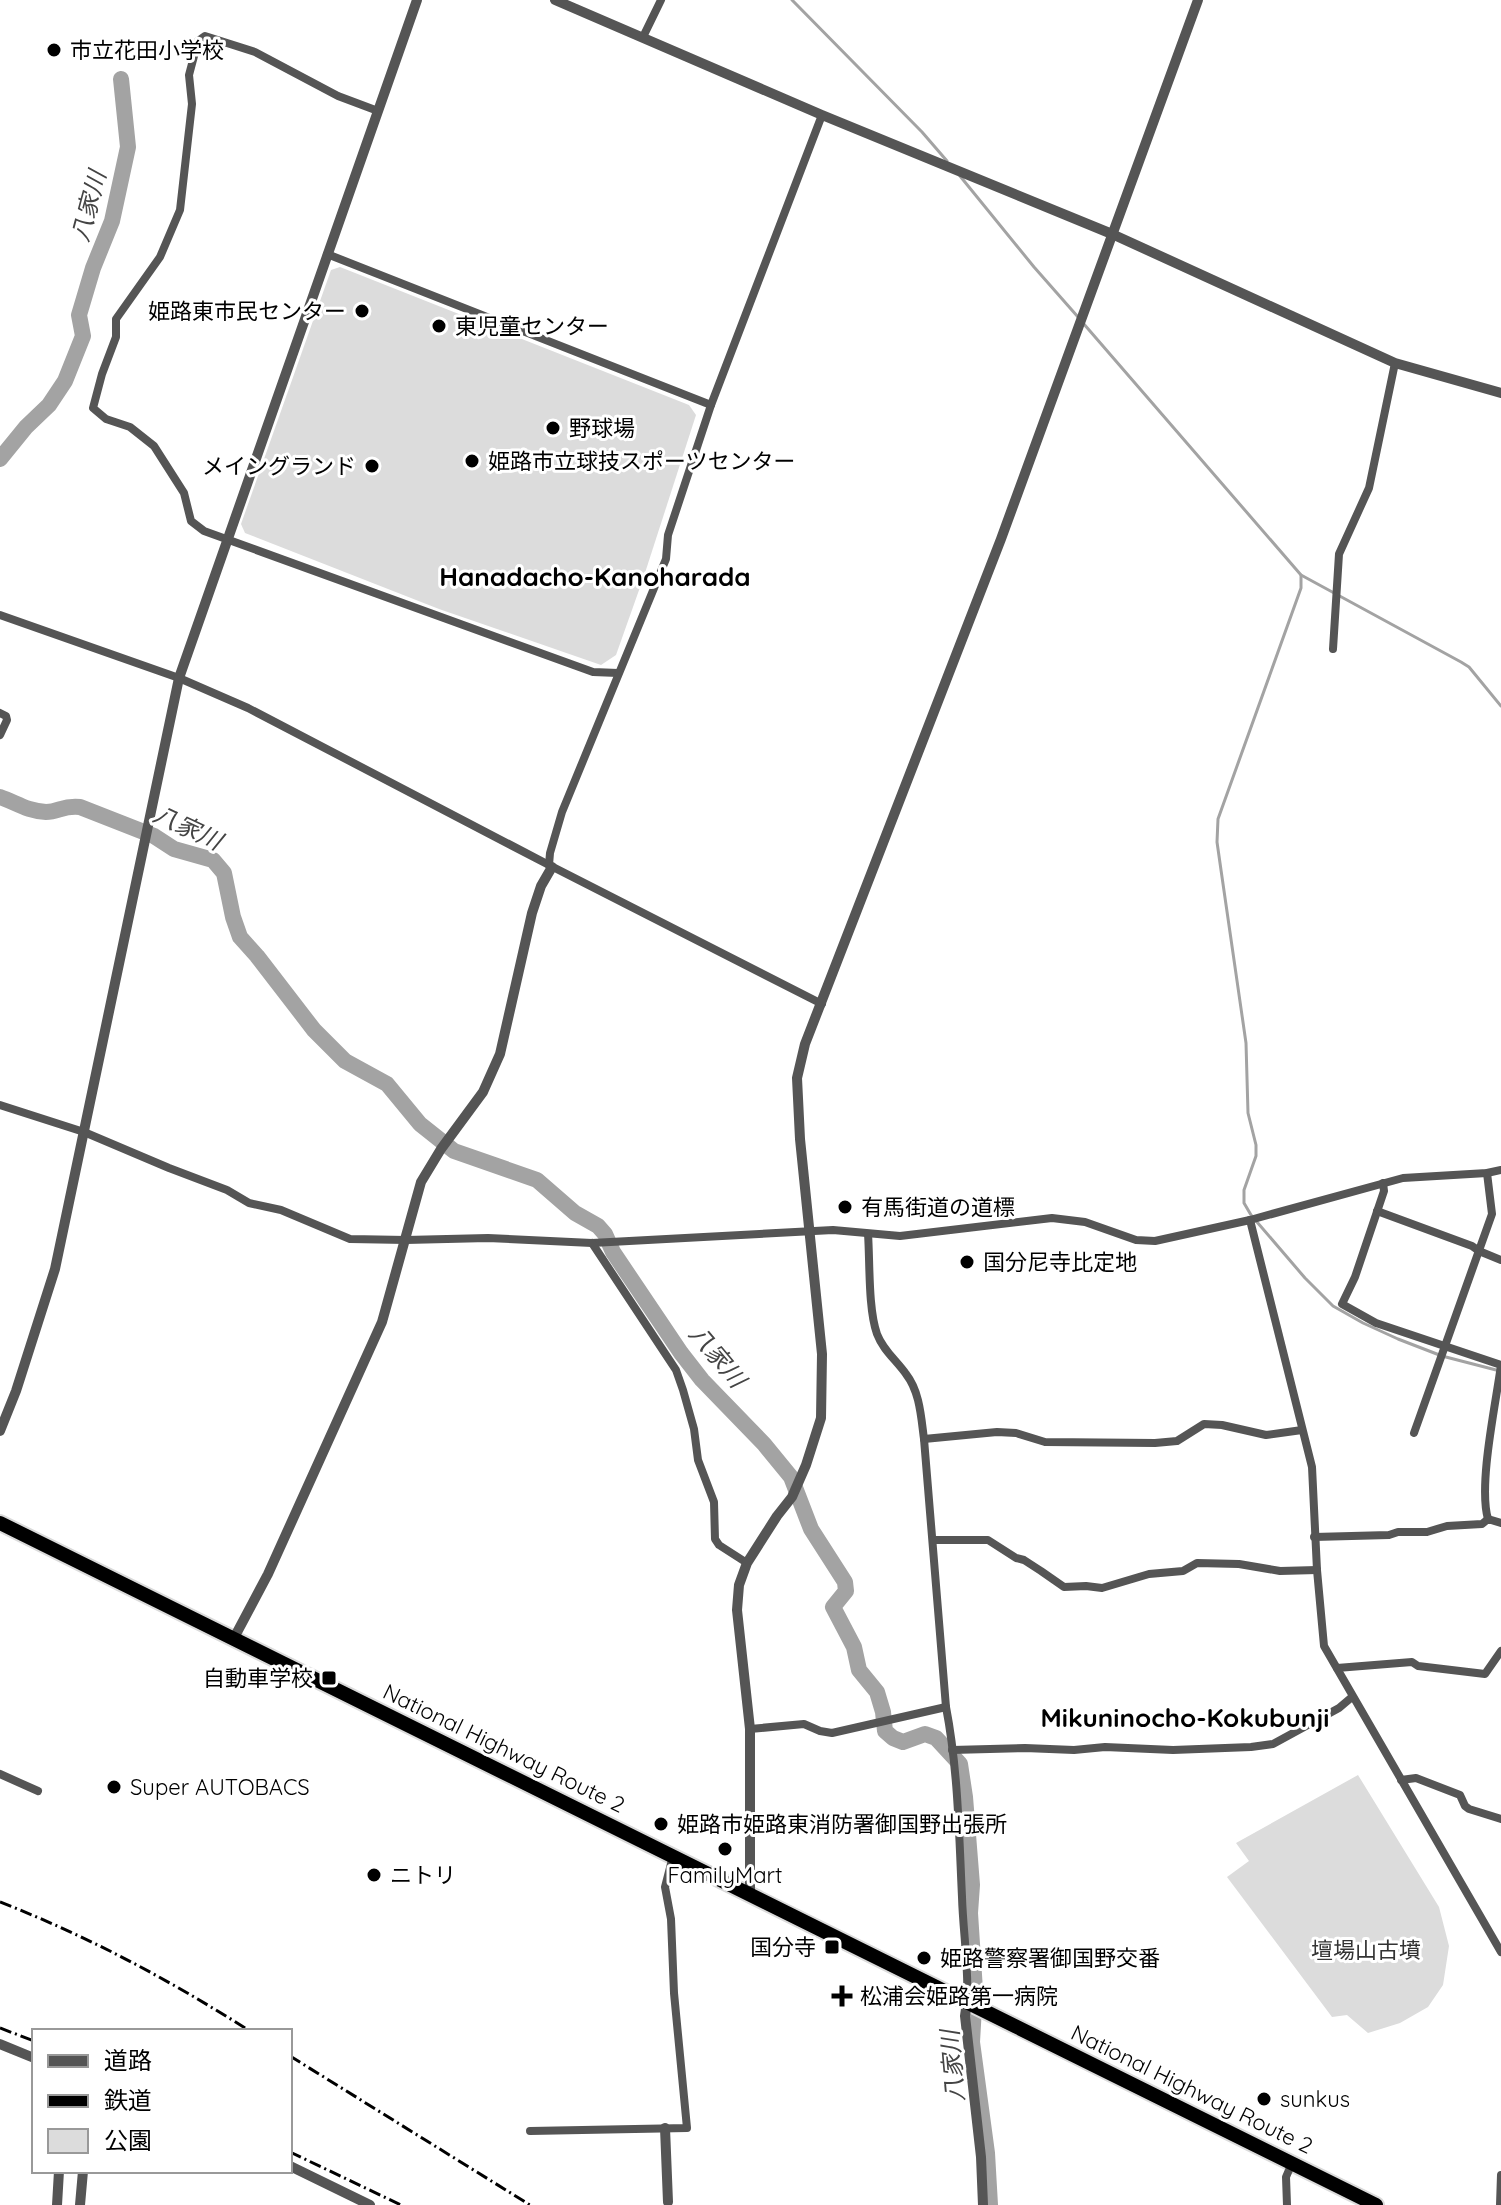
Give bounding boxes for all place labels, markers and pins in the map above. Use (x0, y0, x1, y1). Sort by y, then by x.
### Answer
place label: 市立花田小学校 (70, 36, 224, 64)
marker: 市立花田小学校 (45, 41, 63, 59)
place label: 姫路東市民センター (148, 297, 346, 325)
marker: 姫路東市民センター (353, 302, 371, 320)
place label: 東児童センター (455, 312, 609, 340)
marker: 東児童センター (430, 317, 448, 335)
place label: 野球場 (569, 414, 635, 442)
marker: 野球場 (544, 419, 562, 437)
place label: 姫路市立球技スポーツセンター (488, 447, 796, 475)
place label: メイングランド (202, 452, 356, 480)
marker: 姫路市立球技スポーツセンター (463, 452, 481, 470)
marker: メイングランド (363, 457, 381, 475)
place label: 有馬街道の道標 (861, 1193, 1015, 1221)
marker: 有馬街道の道標 (836, 1198, 854, 1216)
place label: 国分尼寺比定地 (983, 1248, 1137, 1276)
marker: 国分尼寺比定地 (958, 1253, 976, 1271)
place label: 自動車学校 (203, 1664, 313, 1692)
marker: 自動車学校 (320, 1669, 338, 1687)
place label: Super AUTOBACS (130, 1773, 310, 1801)
marker: Super AUTOBACS (105, 1778, 123, 1796)
place label: 姫路市姫路東消防署御国野出張所 (677, 1810, 1007, 1838)
marker: 姫路市姫路東消防署御国野出張所 (652, 1815, 670, 1833)
marker: FamilyMart (716, 1840, 734, 1858)
place label: ニトリ (390, 1861, 456, 1889)
place label: FamilyMart (668, 1861, 782, 1889)
marker: ニトリ (365, 1866, 383, 1884)
place label: 国分寺 (750, 1933, 816, 1961)
marker: 国分寺 (823, 1938, 841, 1956)
place label: 姫路警察署御国野交番 (940, 1944, 1160, 1972)
marker: 姫路警察署御国野交番 (915, 1949, 933, 1967)
place label: 松浦会姫路第一病院 (860, 1982, 1058, 2010)
marker: 松浦会姫路第一病院 (831, 1985, 853, 2007)
place label: sunkus (1280, 2085, 1350, 2113)
marker: sunkus (1255, 2090, 1273, 2108)

